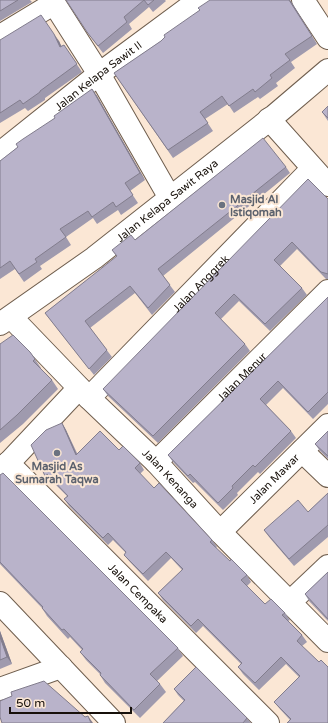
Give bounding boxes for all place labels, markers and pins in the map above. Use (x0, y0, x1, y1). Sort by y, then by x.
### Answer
place label: Masjid Al Istiqomah (230, 193, 282, 220)
marker: Masjid Al Istiqomah (217, 200, 227, 210)
marker: Masjid As Sumarah Taqwa (52, 448, 62, 458)
place label: Masjid As Sumarah Taqwa (15, 460, 99, 487)

